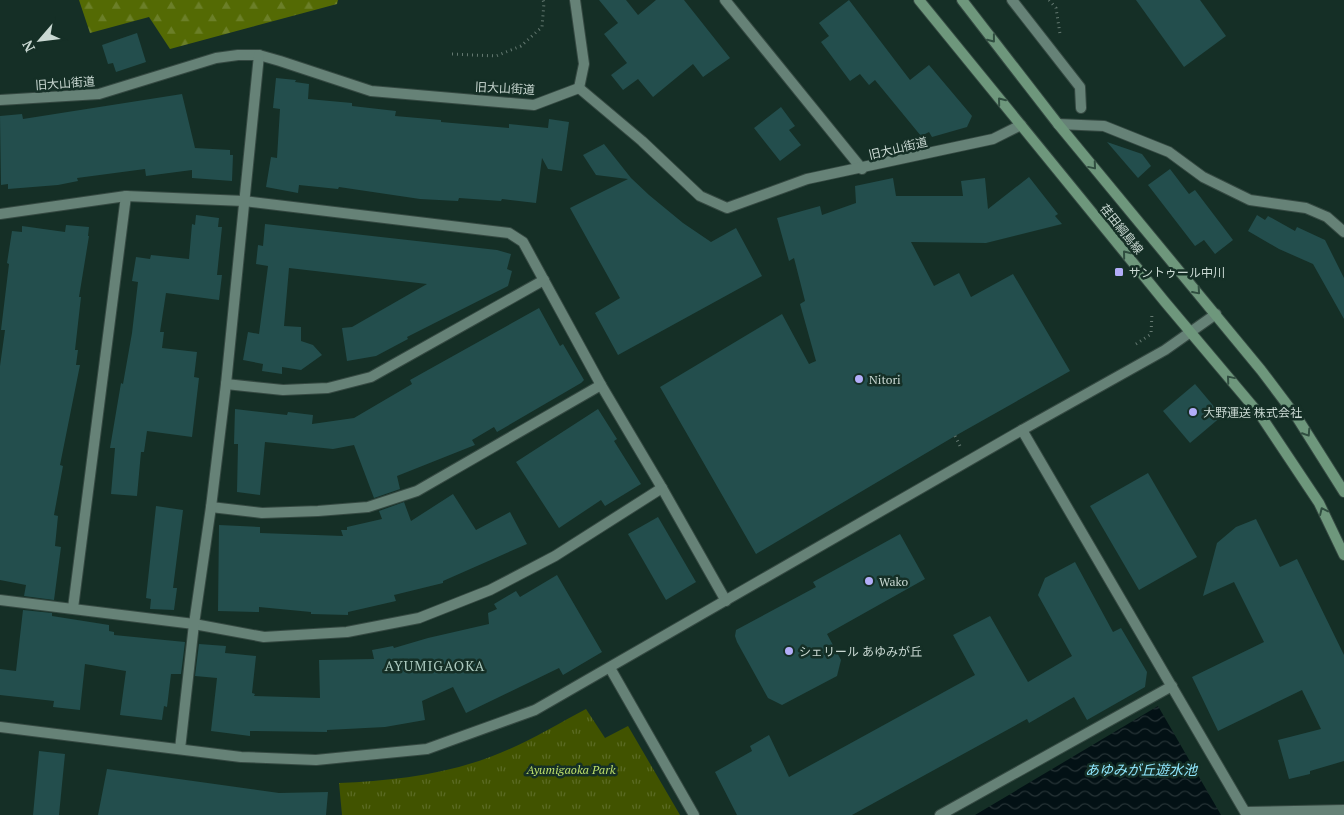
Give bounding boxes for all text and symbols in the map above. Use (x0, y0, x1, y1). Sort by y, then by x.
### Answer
north arrow (15, 15, 65, 65)
one-way arrow (986, 33, 995, 43)
text: N (17, 37, 39, 55)
street label: 旧大山街道 (35, 73, 95, 93)
street label: 旧大山街道 (475, 79, 535, 97)
one-way arrow (998, 98, 1006, 107)
street label: 旧大山街道 (867, 134, 929, 162)
one-way arrow (1087, 160, 1095, 169)
street label: 荏田綱島線 (1097, 201, 1147, 257)
one-way arrow (1123, 250, 1132, 259)
place label: サントゥール中川 (1129, 265, 1225, 280)
marker: サントゥール中川 (1113, 266, 1125, 278)
one-way arrow (1191, 285, 1199, 294)
place label: Nitori (869, 372, 901, 387)
marker: Nitori (853, 373, 865, 385)
one-way arrow (1227, 375, 1236, 384)
place label: 大野運送 株式会社 (1203, 405, 1302, 420)
marker: 大野運送 株式会社 (1187, 406, 1199, 418)
one-way arrow (1301, 427, 1311, 436)
one-way arrow (1319, 507, 1329, 516)
place label: Wako (879, 574, 909, 589)
marker: Wako (863, 575, 875, 587)
place label: シェリール あゆみが丘 (799, 644, 922, 659)
marker: シェリール あゆみが丘 (783, 645, 795, 657)
district label: AYUMIGAOKA (385, 656, 485, 675)
water label: あゆみが丘遊水池 (1085, 760, 1199, 779)
park label: Ayumigaoka Park (525, 762, 616, 777)

